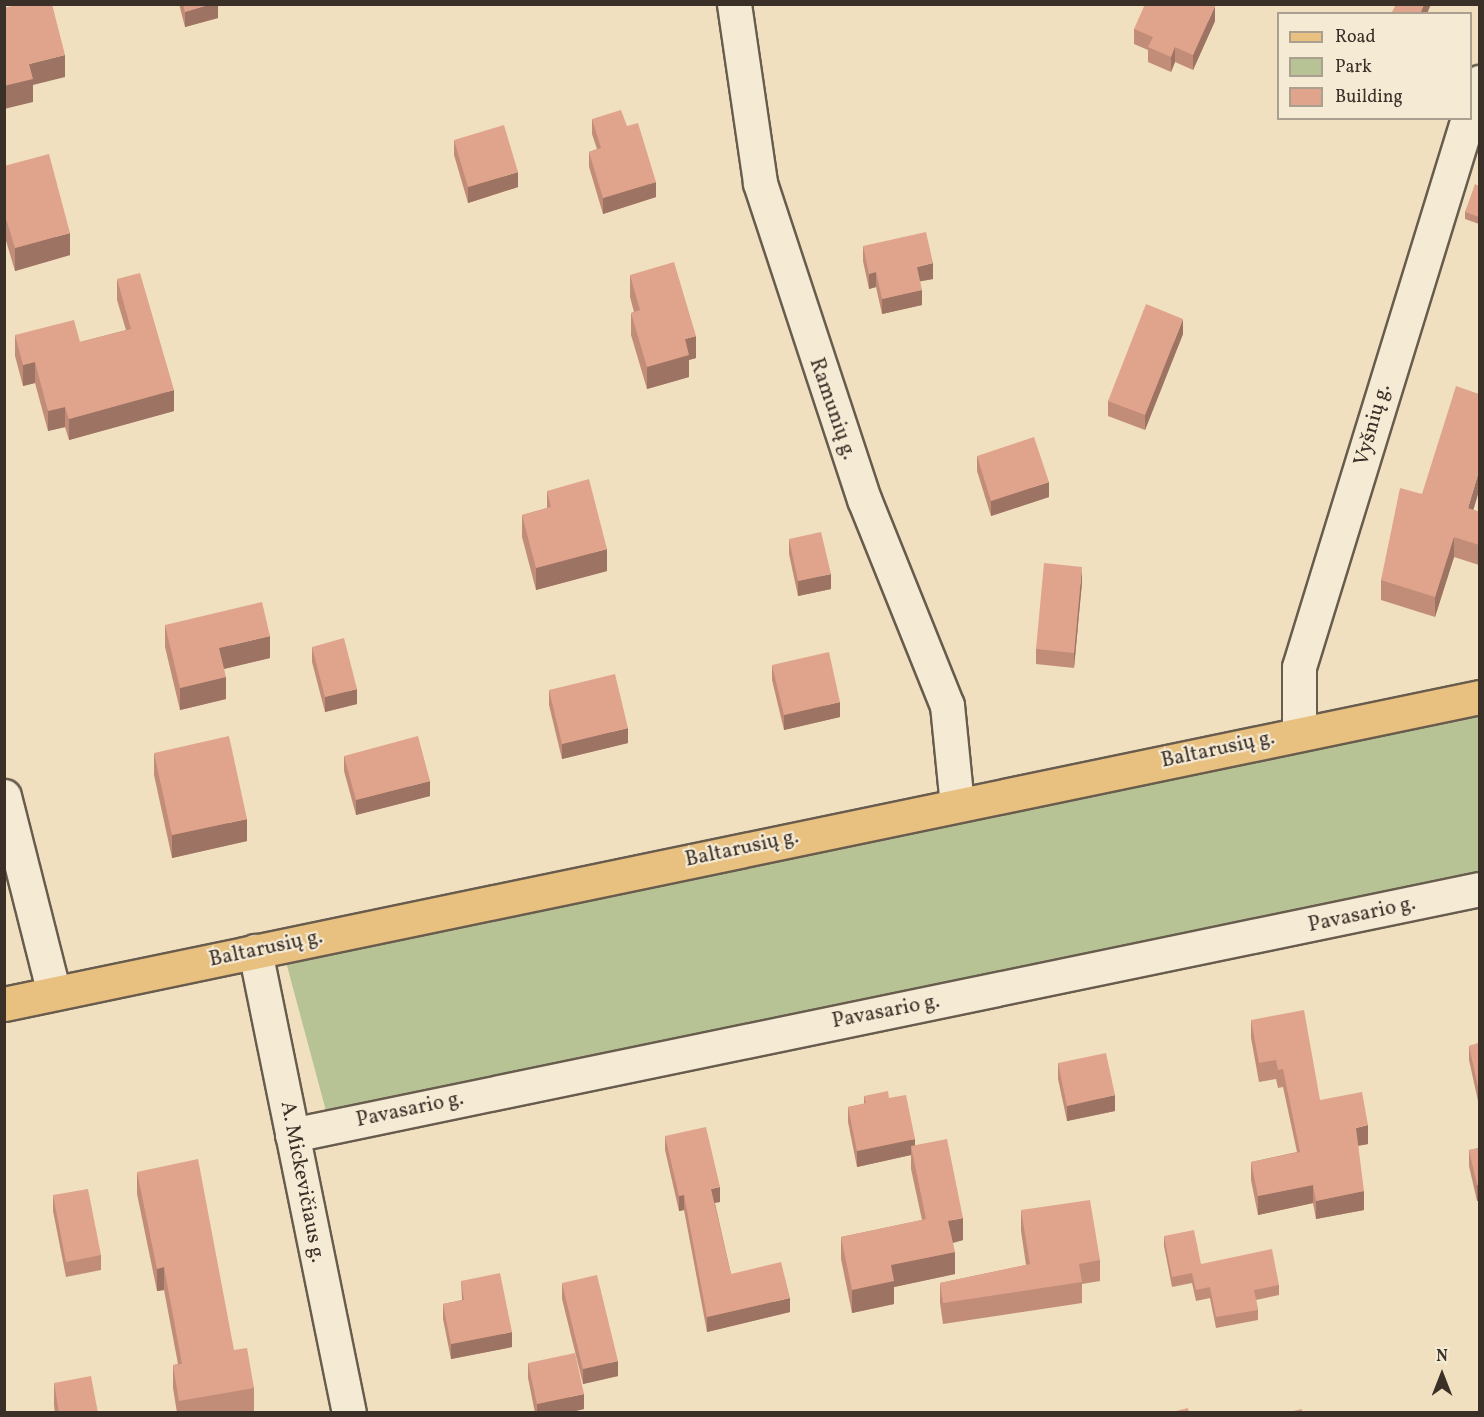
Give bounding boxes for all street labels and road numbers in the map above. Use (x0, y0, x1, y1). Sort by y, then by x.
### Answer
street label: Ramunių g. (803, 355, 861, 463)
street label: Vyšnių g. (1349, 381, 1397, 469)
street label: Baltarusių g. (1159, 726, 1277, 774)
street label: Baltarusių g. (683, 825, 801, 873)
street label: Pavasario g. (1306, 891, 1418, 939)
street label: Baltarusių g. (207, 925, 325, 973)
street label: Pavasario g. (830, 989, 942, 1035)
street label: Pavasario g. (354, 1086, 466, 1134)
street label: A. Mickevičiaus g. (274, 1099, 330, 1265)

